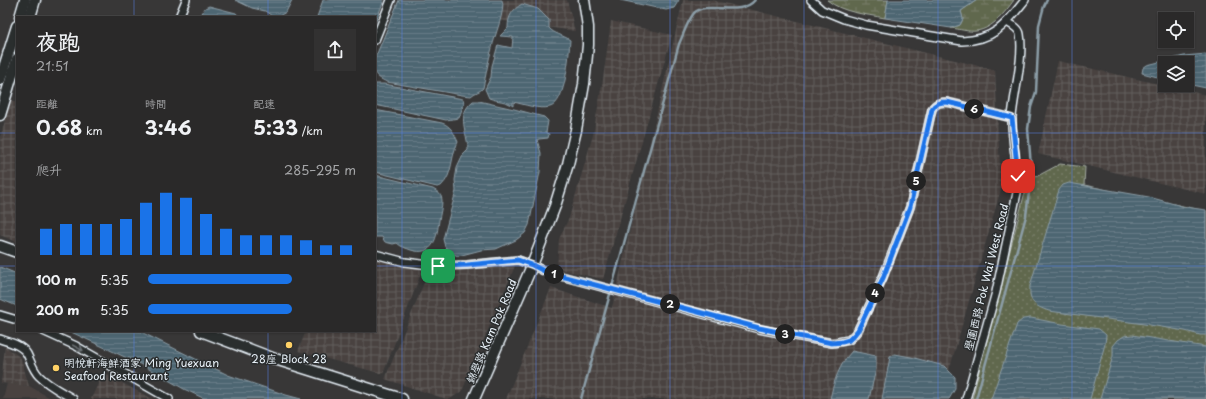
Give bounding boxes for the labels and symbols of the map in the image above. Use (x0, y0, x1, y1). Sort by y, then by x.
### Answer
pin: 6 (964, 99, 984, 119)
pin (1001, 159, 1035, 193)
pin: 5 (906, 171, 926, 191)
street label: 壆圍西路 Pok Wai West Road (959, 202, 1013, 352)
pin (421, 249, 455, 283)
pin: 1 (544, 264, 564, 284)
street label: 錦壆路 Kam Pok Road (461, 276, 521, 386)
pin: 4 (865, 283, 885, 303)
pin: 2 (660, 294, 680, 314)
pin: 3 (775, 324, 795, 344)
marker: 28座 Block 28 (284, 340, 294, 350)
one-way arrow (72, 345, 84, 352)
place label: 28座 Block 28 (251, 350, 327, 367)
place label: 明悅軒海鮮酒家 Ming Yuexuan Seafood Restaurant (64, 354, 219, 384)
marker: 明悅軒海鮮酒家 Ming Yuexuan Seafood Restaurant (51, 363, 61, 373)

